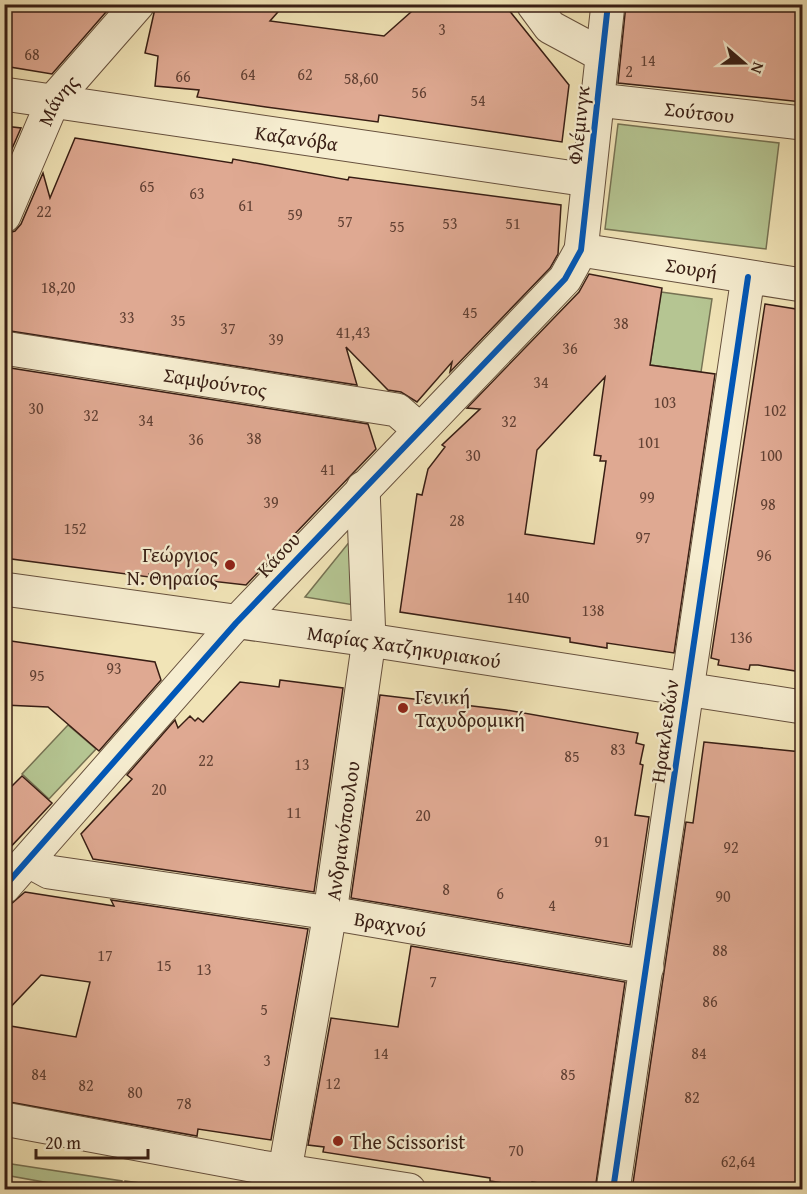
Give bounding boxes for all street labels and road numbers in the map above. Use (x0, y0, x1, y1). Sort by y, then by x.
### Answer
street label: Μάνης (30, 67, 85, 130)
street label: Φλέμινγκ (559, 84, 597, 166)
street label: Σούτσου (663, 93, 736, 130)
street label: Καζανόβα (253, 117, 340, 158)
street label: Σουρή (664, 249, 719, 286)
street label: Σαμψούντος (162, 359, 270, 404)
street label: Κάσου (249, 525, 307, 583)
street label: Μαρίας Χατζηκυριακού (305, 617, 503, 675)
street label: Ηρακλειδών (642, 677, 686, 785)
street label: Ανδριανόπουλου (317, 759, 366, 902)
street label: Βραχνού (352, 903, 429, 944)

